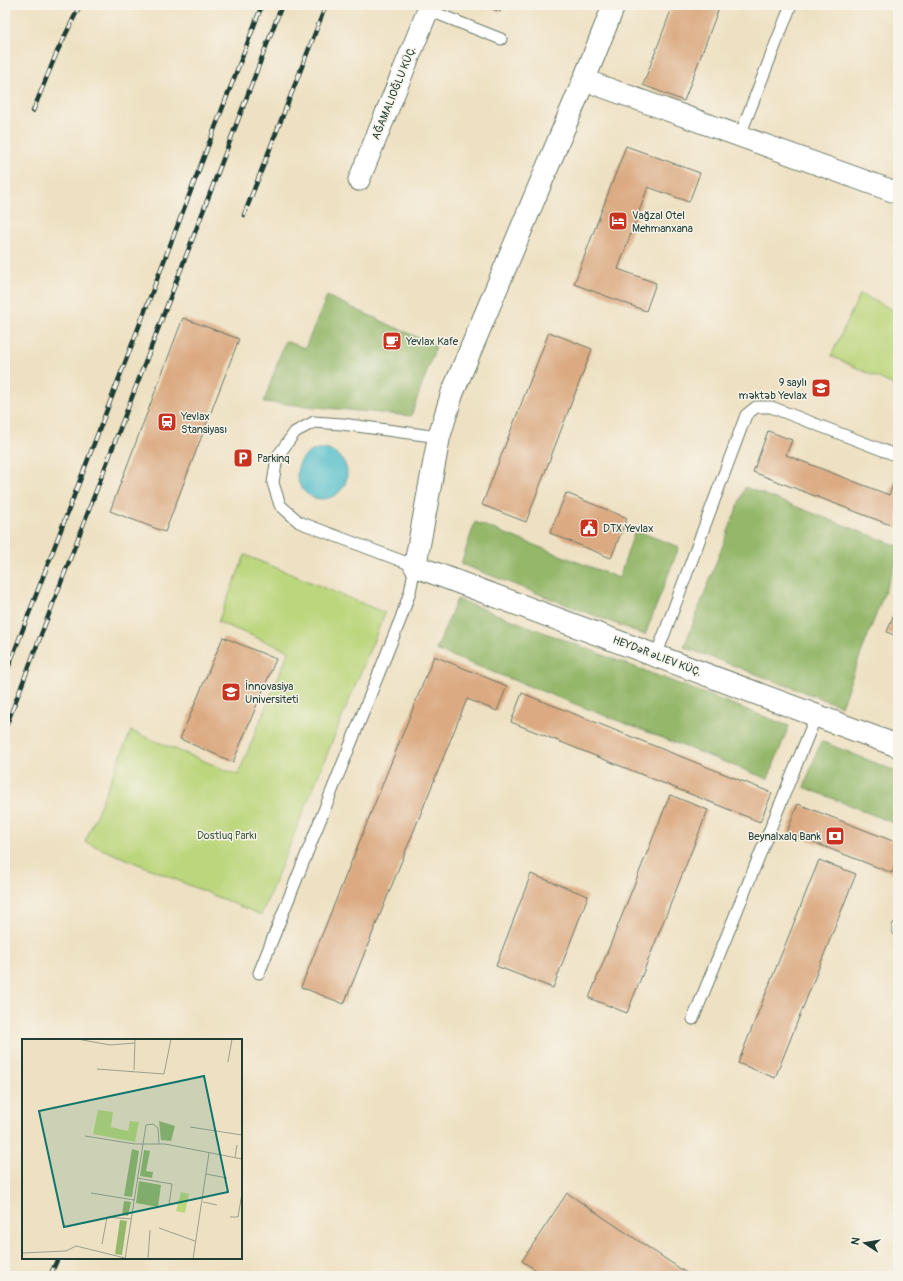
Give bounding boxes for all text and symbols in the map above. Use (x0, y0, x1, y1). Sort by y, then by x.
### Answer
street label: AĞAMALIOĞLU KÜÇ. (369, 44, 419, 142)
place label: Vağzal Otel Mehmanxana (632, 209, 693, 235)
hotel icon: Vağzal Otel Mehmanxana (607, 210, 629, 232)
cafe icon: Yevlax Kafe (381, 330, 403, 352)
place label: Yevlax Kafe (405, 335, 459, 348)
place label: 9 saylı məktəb Yevlax (738, 376, 807, 402)
school or university icon: 9 saylı məktəb Yevlax (810, 377, 832, 399)
place label: Yevlax Stansiyası (180, 410, 227, 436)
station icon: Yevlax Stansiyası (156, 411, 178, 433)
parking icon: Parkinq (232, 447, 254, 469)
place label: Parkinq (257, 452, 289, 465)
public building icon: DTX Yevlax (578, 517, 600, 539)
place label: DTX Yevlax (603, 522, 653, 535)
street label: HEYDƏR ƏLIEV KÜÇ. (611, 633, 703, 679)
place label: İnnovasiya Universiteti (245, 680, 298, 706)
school or university icon: İnnovasiya Universiteti (220, 681, 242, 703)
bank icon: Beynalxalq Bank (824, 825, 846, 847)
park label: Dostluq Parkı (197, 829, 257, 842)
place label: Beynalxalq Bank (748, 830, 821, 843)
inset map (22, 1039, 242, 1259)
north arrow (845, 1223, 885, 1263)
text: N (849, 1235, 863, 1246)

